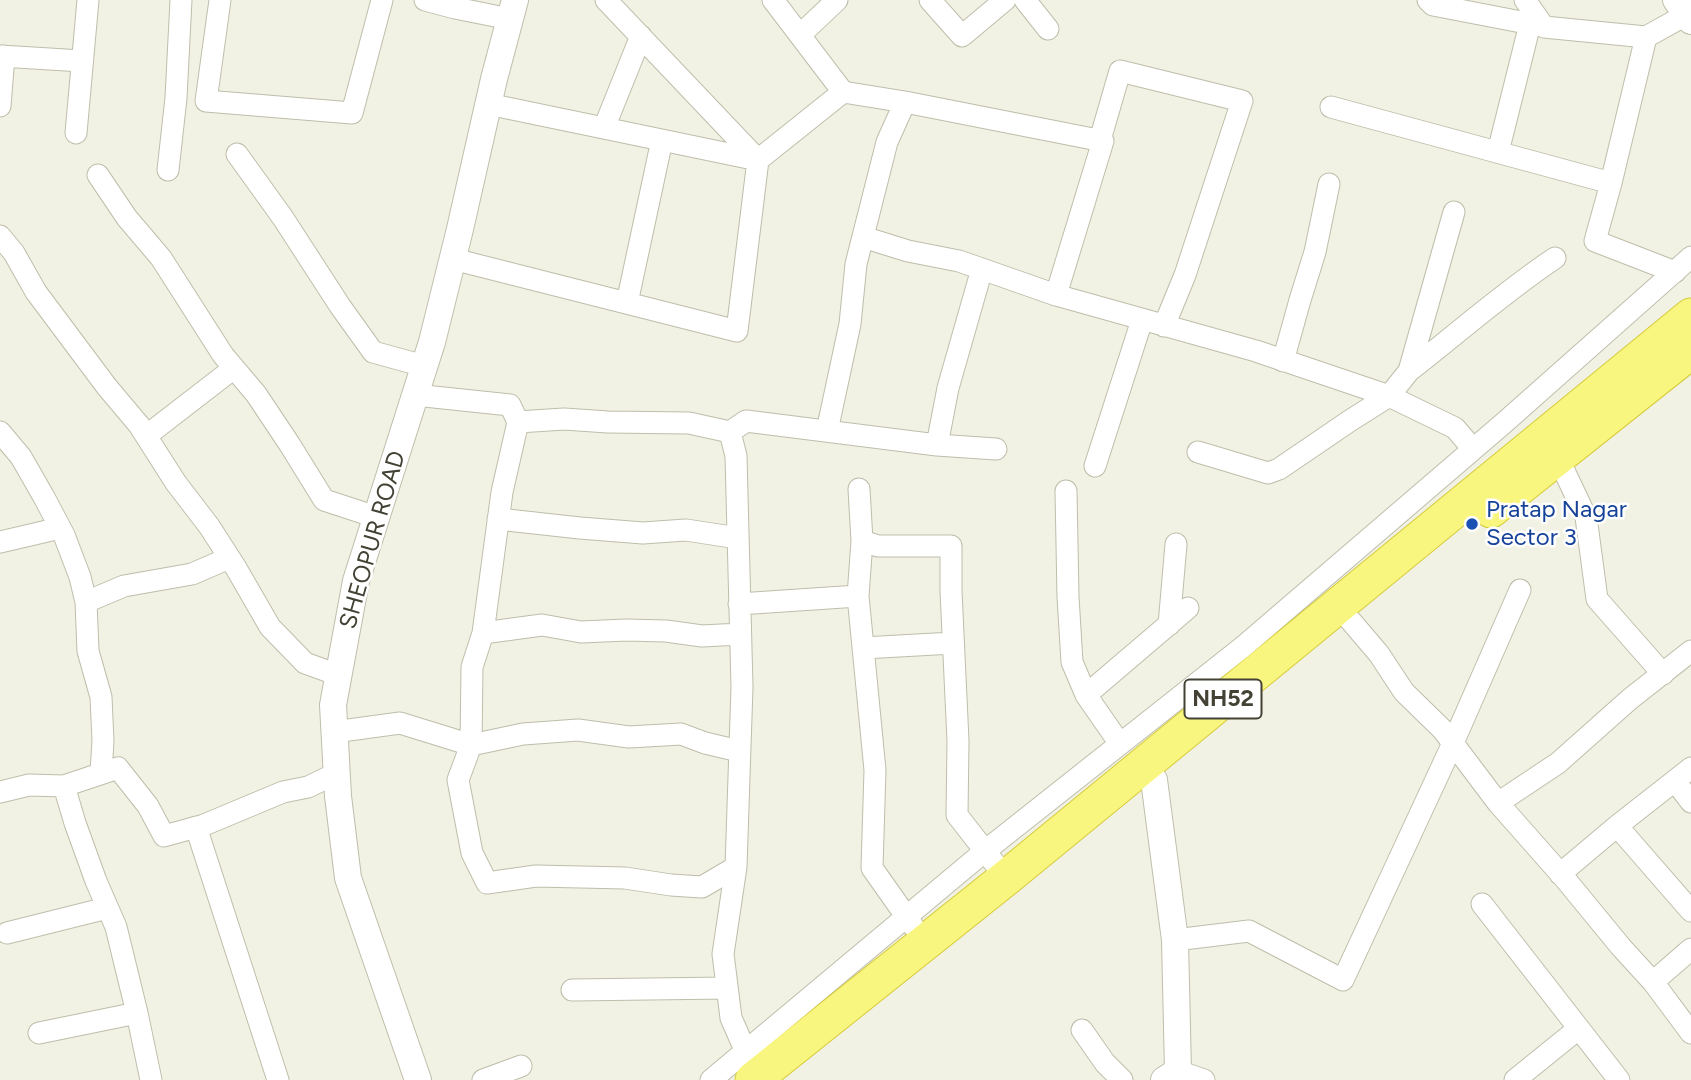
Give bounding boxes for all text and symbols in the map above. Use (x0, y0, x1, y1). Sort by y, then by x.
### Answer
street label: SHEOPUR ROAD (334, 448, 412, 632)
place label: Pratap Nagar Sector 3 (1486, 496, 1627, 552)
marker: Pratap Nagar Sector 3 (1464, 516, 1480, 532)
road number: NH52 (1184, 680, 1262, 719)

